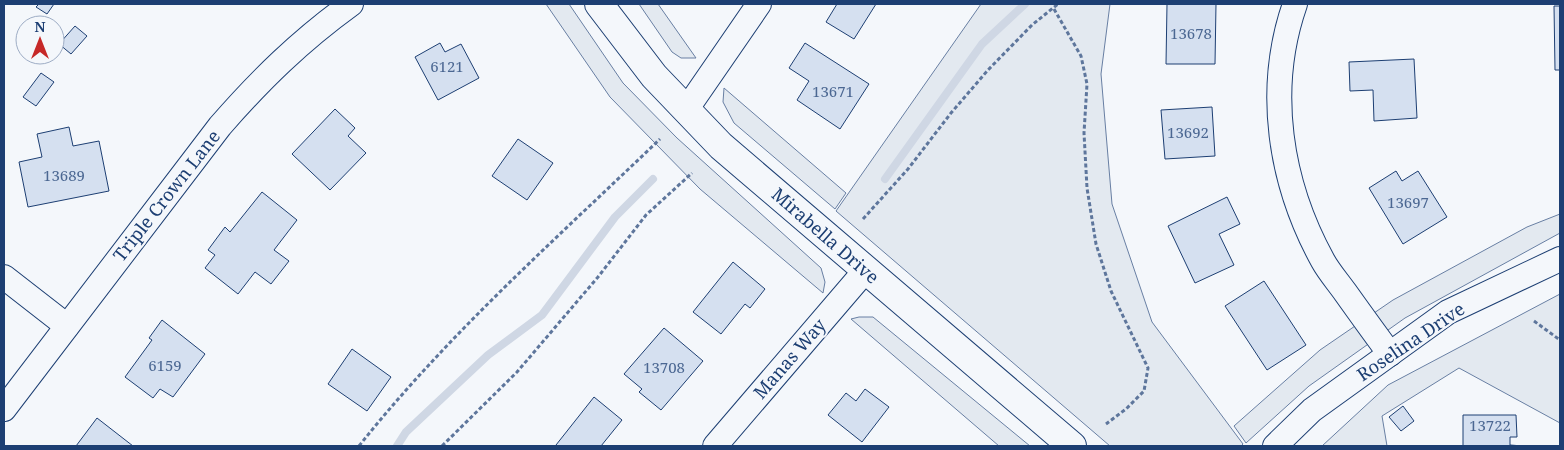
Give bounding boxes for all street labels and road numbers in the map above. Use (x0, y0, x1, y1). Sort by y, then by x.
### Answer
street label: Triple Crown Lane (107, 125, 225, 266)
street label: Mirabella Drive (767, 182, 884, 289)
street label: Roselina Drive (1352, 296, 1469, 386)
street label: Manas Way (748, 312, 831, 404)

